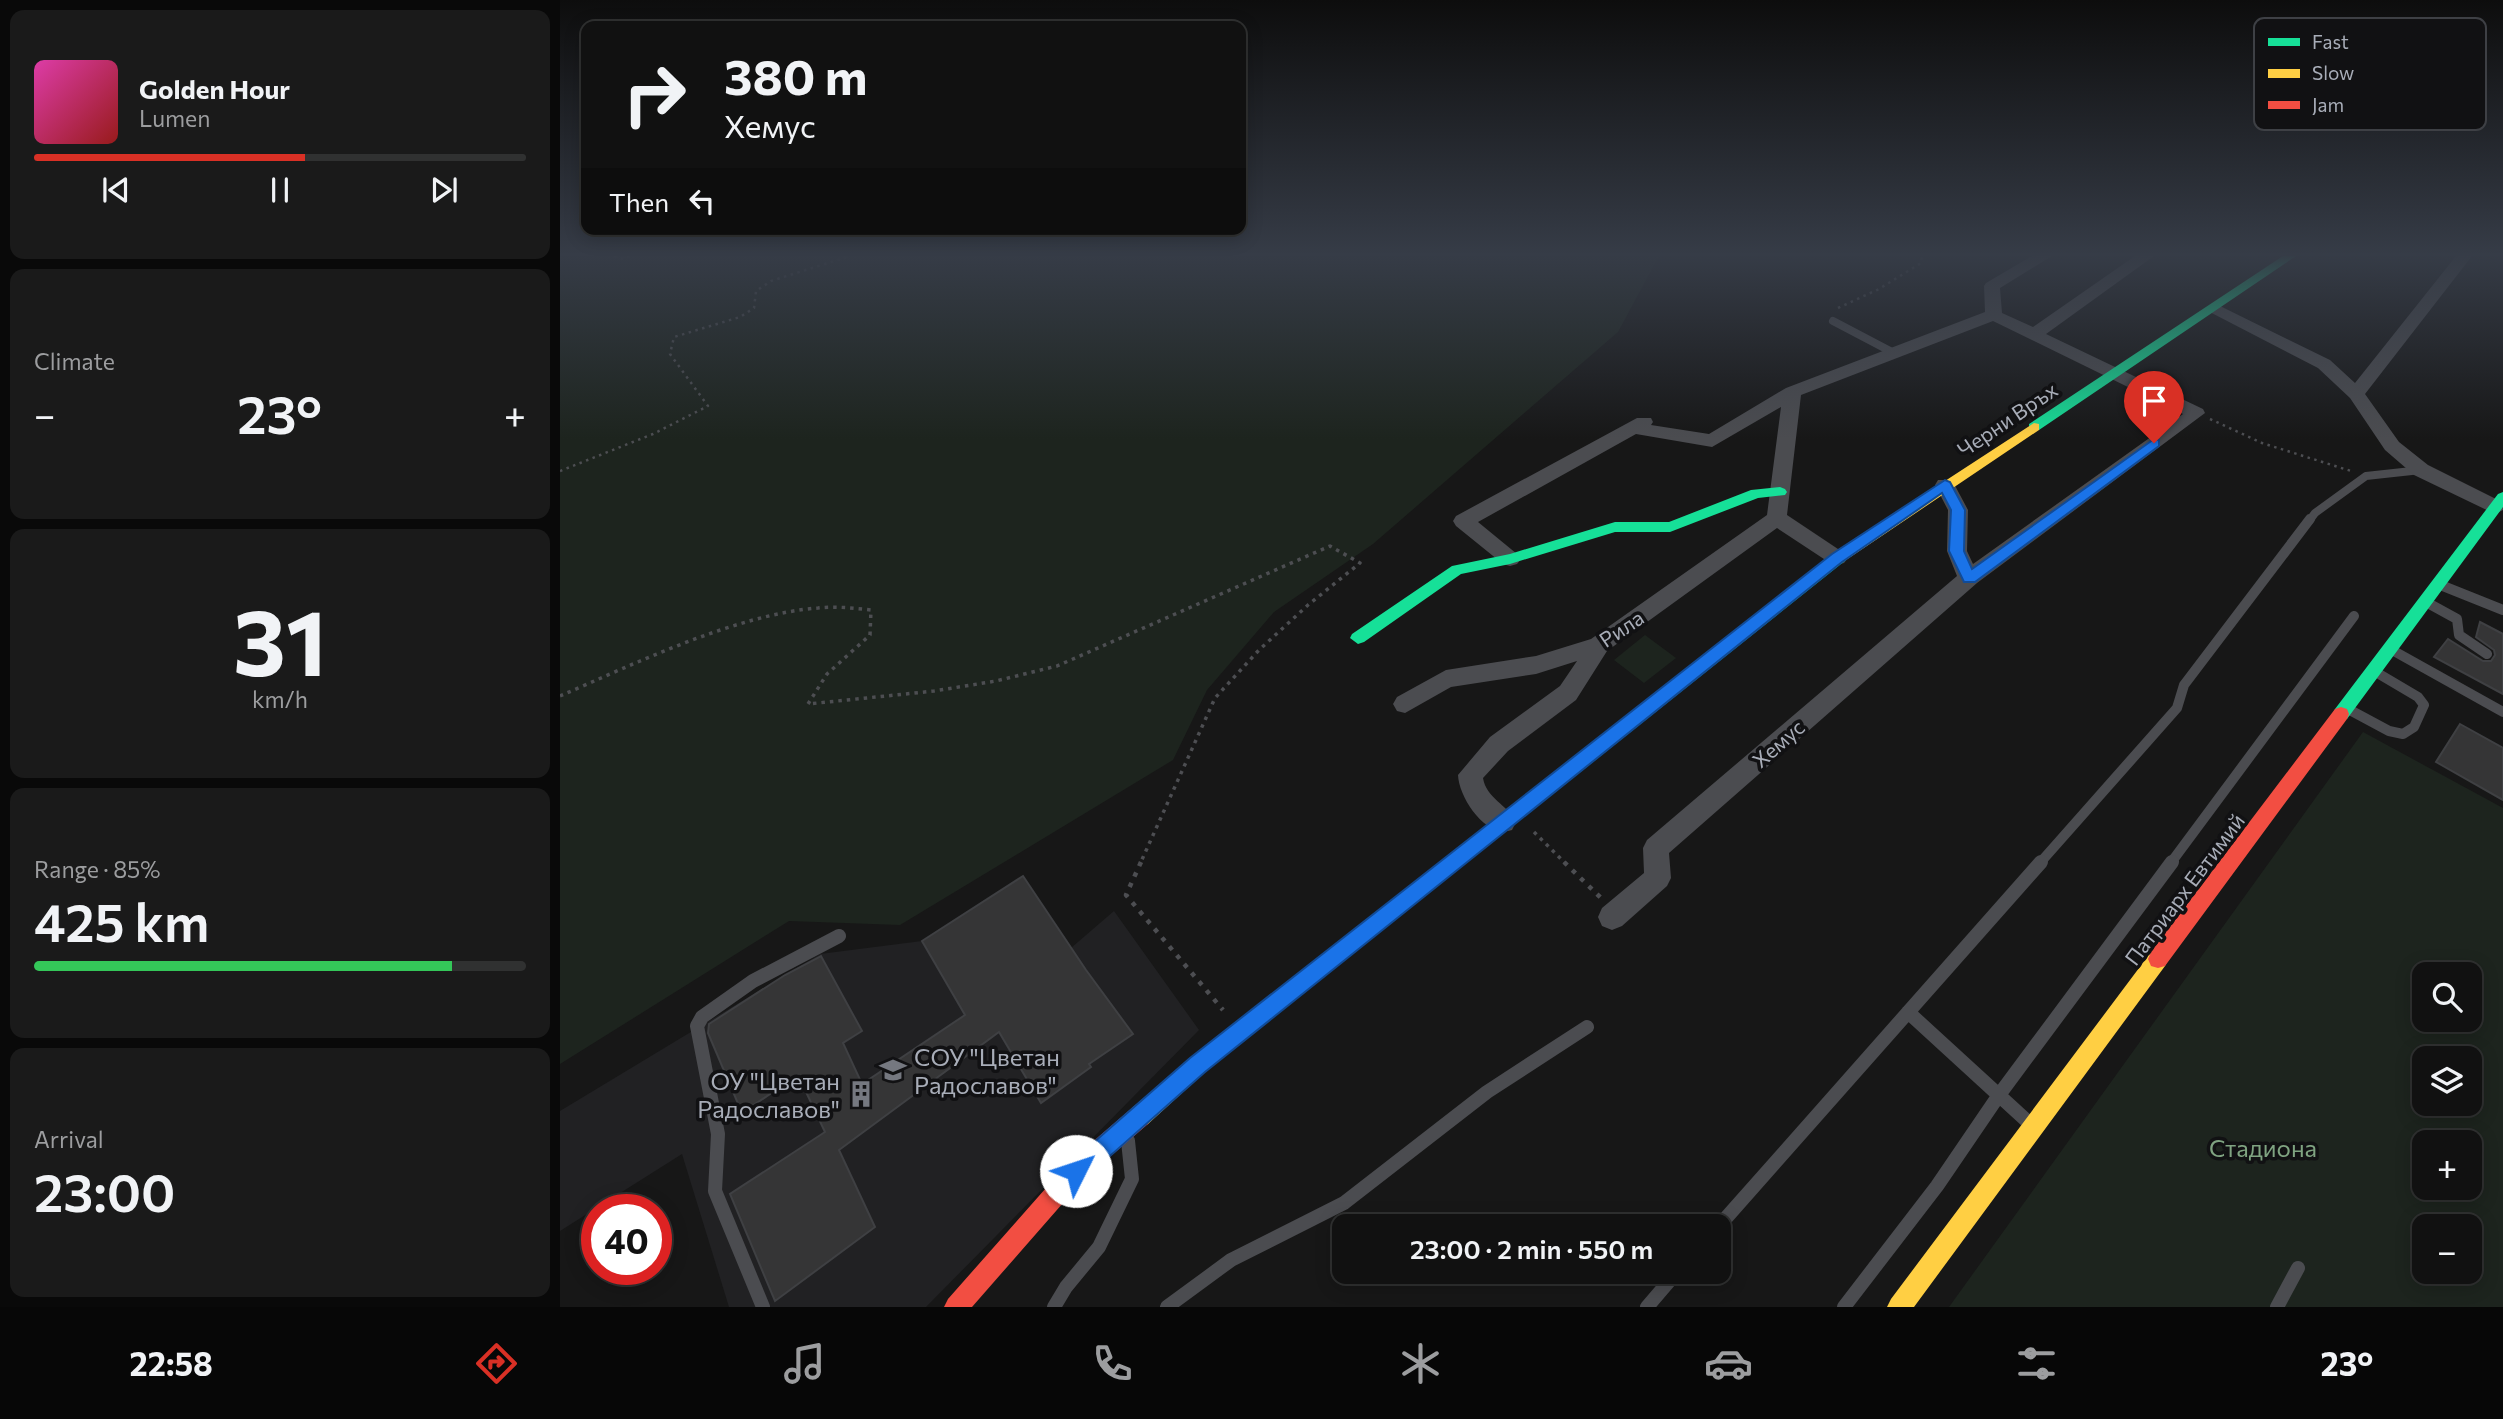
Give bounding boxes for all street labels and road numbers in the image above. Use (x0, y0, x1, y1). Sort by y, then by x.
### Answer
street label: Черни Връх (1952, 376, 2062, 462)
street label: Рила (1594, 604, 1648, 652)
street label: Хемус (1747, 714, 1809, 772)
street label: Патриарх Евтимий (2119, 808, 2249, 970)

